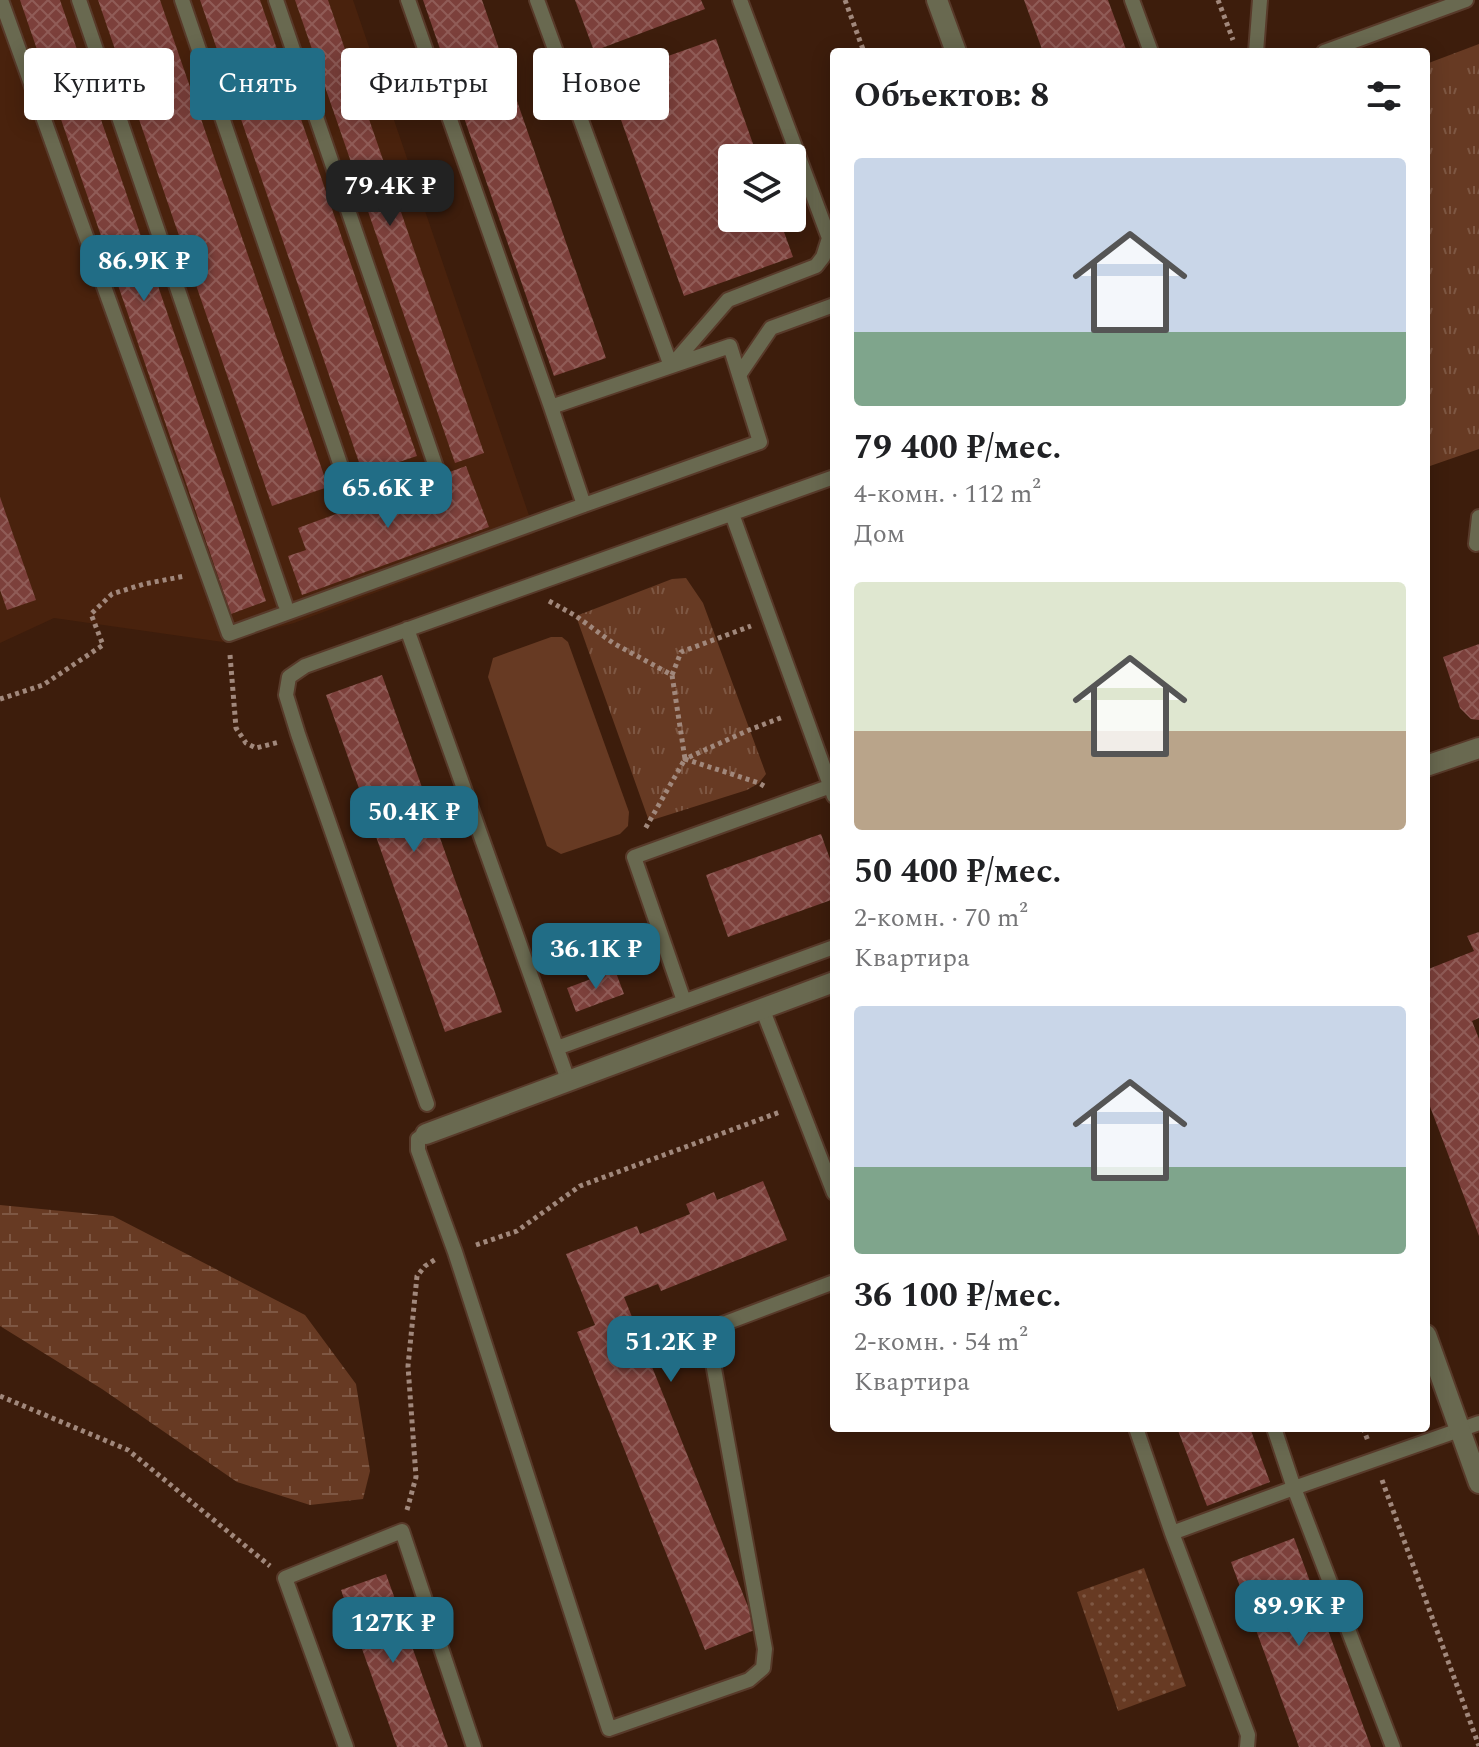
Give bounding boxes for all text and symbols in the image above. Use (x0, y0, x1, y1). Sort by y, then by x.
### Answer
chip: Купить (24, 48, 174, 120)
chip: Снять (190, 48, 325, 120)
chip: Фильтры (341, 48, 517, 120)
chip: Новое (533, 48, 669, 120)
text: Объектов: 8 (854, 70, 1049, 122)
icon: filters (1362, 74, 1406, 118)
map controls (718, 144, 806, 232)
button: layers (718, 144, 806, 232)
pin: 79.4K ₽ (316, 160, 464, 228)
text: 79.4K ₽ (344, 166, 436, 206)
icon: home (1058, 210, 1202, 354)
pin: 86.9K ₽ (70, 235, 218, 303)
text: 86.9K ₽ (98, 241, 190, 281)
text: 79 400 ₽/мес. (854, 422, 1061, 474)
pin: 65.6K ₽ (314, 462, 462, 530)
text: 65.6K ₽ (342, 468, 434, 508)
text: 4-комн. · 112 m² (854, 474, 1041, 514)
text: Дом (854, 514, 905, 554)
icon: home (1058, 634, 1202, 778)
pin: 50.4K ₽ (340, 786, 488, 854)
text: 50.4K ₽ (368, 792, 460, 832)
text: 50 400 ₽/мес. (854, 846, 1061, 898)
text: 2-комн. · 70 m² (854, 898, 1028, 938)
pin: 36.1K ₽ (522, 923, 670, 991)
text: 36.1K ₽ (550, 929, 642, 969)
text: Квартира (854, 938, 970, 978)
icon: home (1058, 1058, 1202, 1202)
text: 36 100 ₽/мес. (854, 1270, 1061, 1322)
pin: 51.2K ₽ (597, 1316, 745, 1384)
text: 51.2K ₽ (625, 1322, 717, 1362)
text: 2-комн. · 54 m² (854, 1322, 1028, 1362)
text: Квартира (854, 1362, 970, 1402)
pin: 89.9K ₽ (1225, 1580, 1373, 1648)
text: 89.9K ₽ (1253, 1586, 1345, 1626)
pin: 127K ₽ (328, 1597, 458, 1665)
text: 127K ₽ (351, 1603, 435, 1643)

